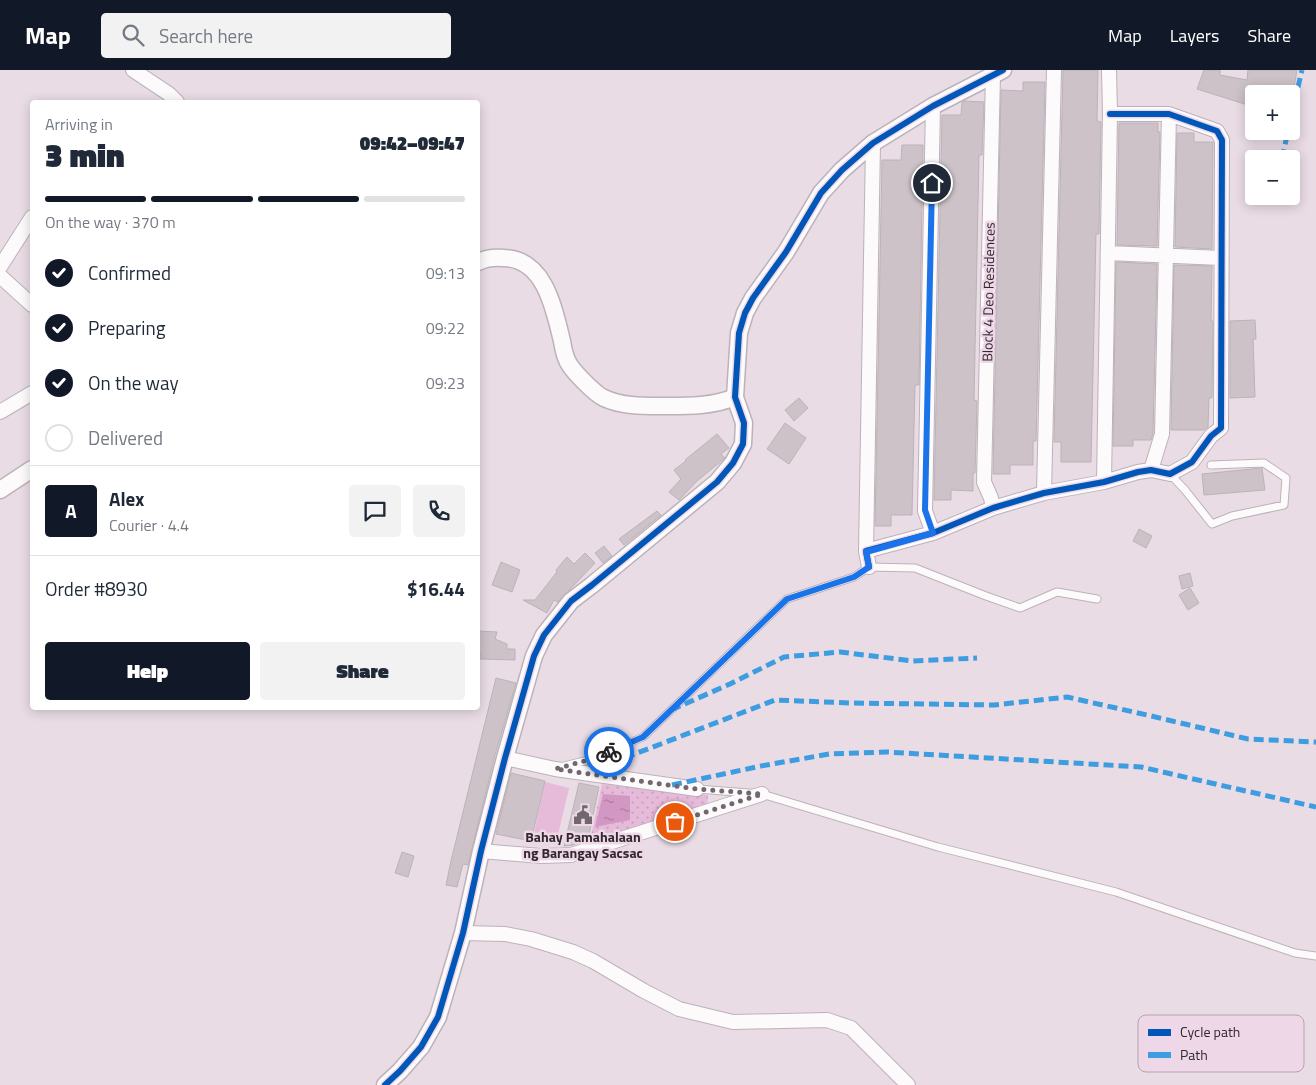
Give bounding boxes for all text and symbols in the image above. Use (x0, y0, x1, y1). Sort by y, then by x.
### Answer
search box (101, 13, 451, 58)
text: Map (25, 17, 71, 53)
icon: search (119, 21, 147, 49)
text: Search here (159, 21, 253, 50)
text: Map (1108, 22, 1142, 49)
text: Layers (1170, 22, 1219, 49)
text: Share (1247, 22, 1291, 49)
map controls (1245, 85, 1300, 205)
button: + (1245, 85, 1300, 140)
text: Arriving in (45, 112, 113, 136)
text: 09:42–09:47 (360, 128, 465, 157)
text: 3 min (45, 131, 125, 179)
button: − (1245, 150, 1300, 205)
pin (911, 162, 953, 204)
icon: home (918, 169, 946, 197)
text: On the way · 370 m (45, 210, 176, 234)
street label: Block 4 Deo Residences (976, 222, 1000, 362)
text: Confirmed (88, 258, 171, 287)
icon: check (45, 259, 73, 287)
text: 09:13 (426, 261, 465, 285)
text: Preparing (88, 313, 165, 342)
icon: check (45, 314, 73, 342)
text: 09:22 (426, 316, 465, 340)
text: On the way (88, 368, 179, 397)
icon: check (45, 369, 73, 397)
text: 09:23 (426, 371, 465, 395)
text: Delivered (88, 423, 163, 452)
text: Alex (109, 484, 144, 513)
button: chat (349, 485, 401, 537)
button: phone (413, 485, 465, 537)
text: A (65, 496, 77, 525)
text: Courier · 4.4 (109, 513, 189, 537)
text: Order #8930 (45, 574, 147, 603)
text: $16.44 (407, 574, 465, 603)
button: Help (45, 642, 250, 700)
button: Share (260, 642, 465, 700)
courier (584, 727, 634, 777)
icon: bike (595, 738, 623, 766)
pin (654, 801, 696, 843)
public building icon: Bahay Pamahalaan ng Barangay Sacsac (572, 804, 594, 826)
icon: bag (661, 808, 689, 836)
place label: Bahay Pamahalaan ng Barangay Sacsac (523, 826, 643, 863)
legend (1138, 1015, 1304, 1072)
text: Cycle path (1180, 1021, 1240, 1042)
text: Path (1180, 1044, 1208, 1065)

